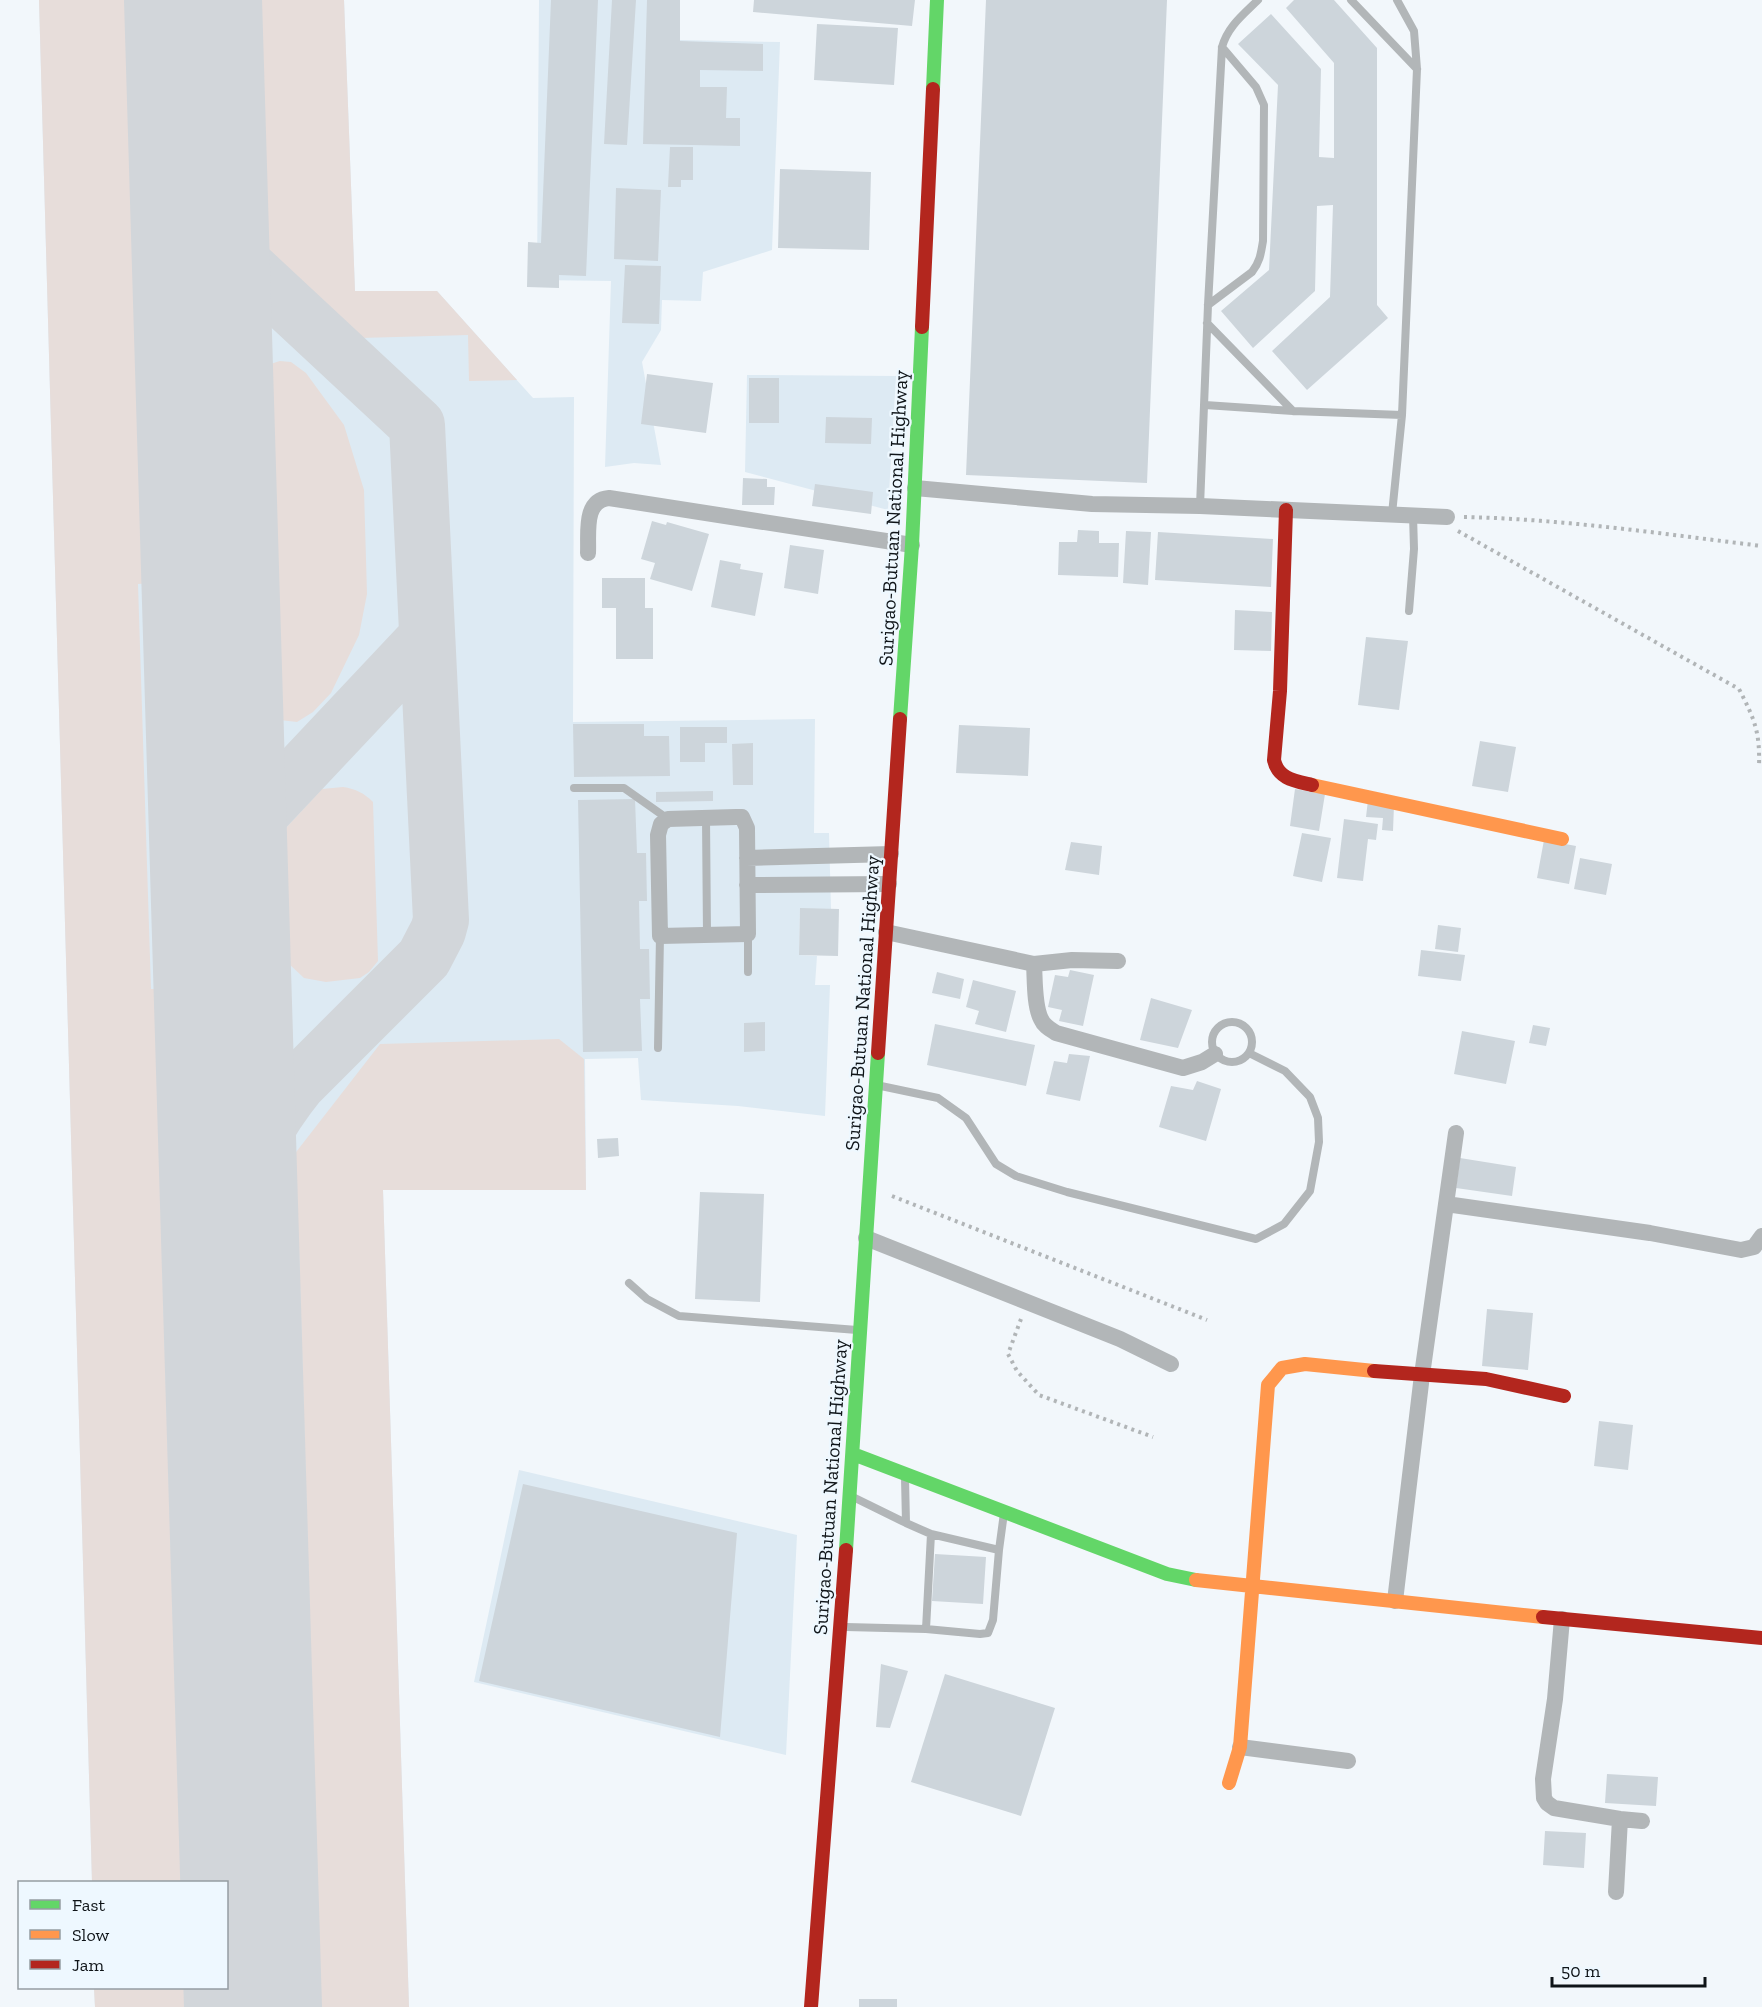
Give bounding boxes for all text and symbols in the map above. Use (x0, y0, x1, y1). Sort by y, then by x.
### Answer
street label: Surigao-Butuan National Highway (873, 369, 913, 667)
street label: Surigao-Butuan National Highway (840, 854, 884, 1152)
street label: Surigao-Butuan National Highway (808, 1338, 852, 1636)
legend (18, 1881, 228, 1989)
text: Fast (72, 1894, 105, 1916)
text: Slow (72, 1924, 109, 1946)
scale bar (1552, 1950, 1705, 1988)
text: Jam (72, 1954, 104, 1976)
text: 50 m (1561, 1960, 1601, 1982)

